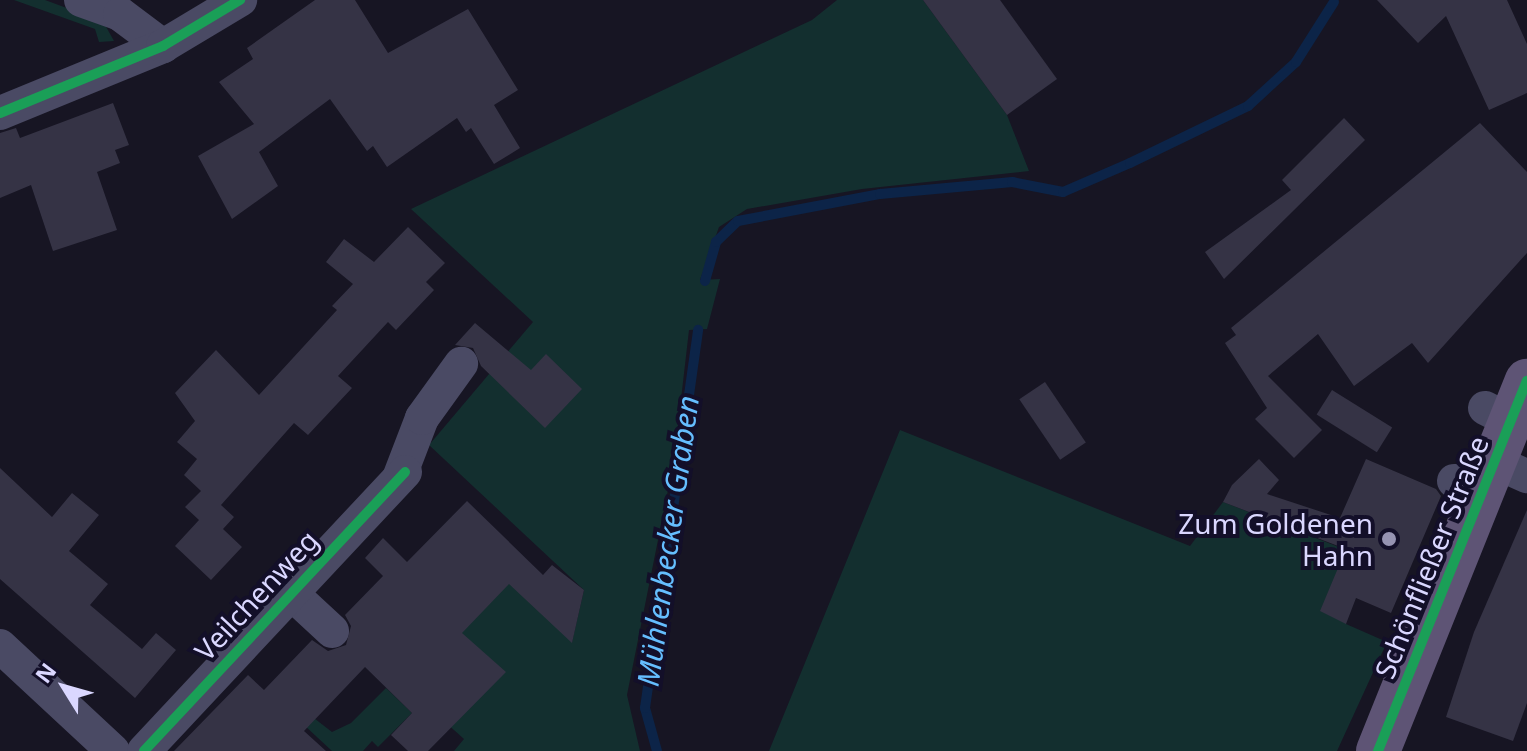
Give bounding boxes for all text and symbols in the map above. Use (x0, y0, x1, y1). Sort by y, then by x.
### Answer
water label: Mühlenbecker Graben (630, 393, 706, 689)
street label: Schönfließer Straße (1367, 431, 1495, 683)
place label: Zum Goldenen Hahn (1178, 506, 1373, 572)
street label: Veilchenweg (187, 523, 325, 667)
marker: Zum Goldenen Hahn (1380, 530, 1398, 548)
north arrow (24, 647, 104, 727)
text: N (27, 656, 62, 689)

